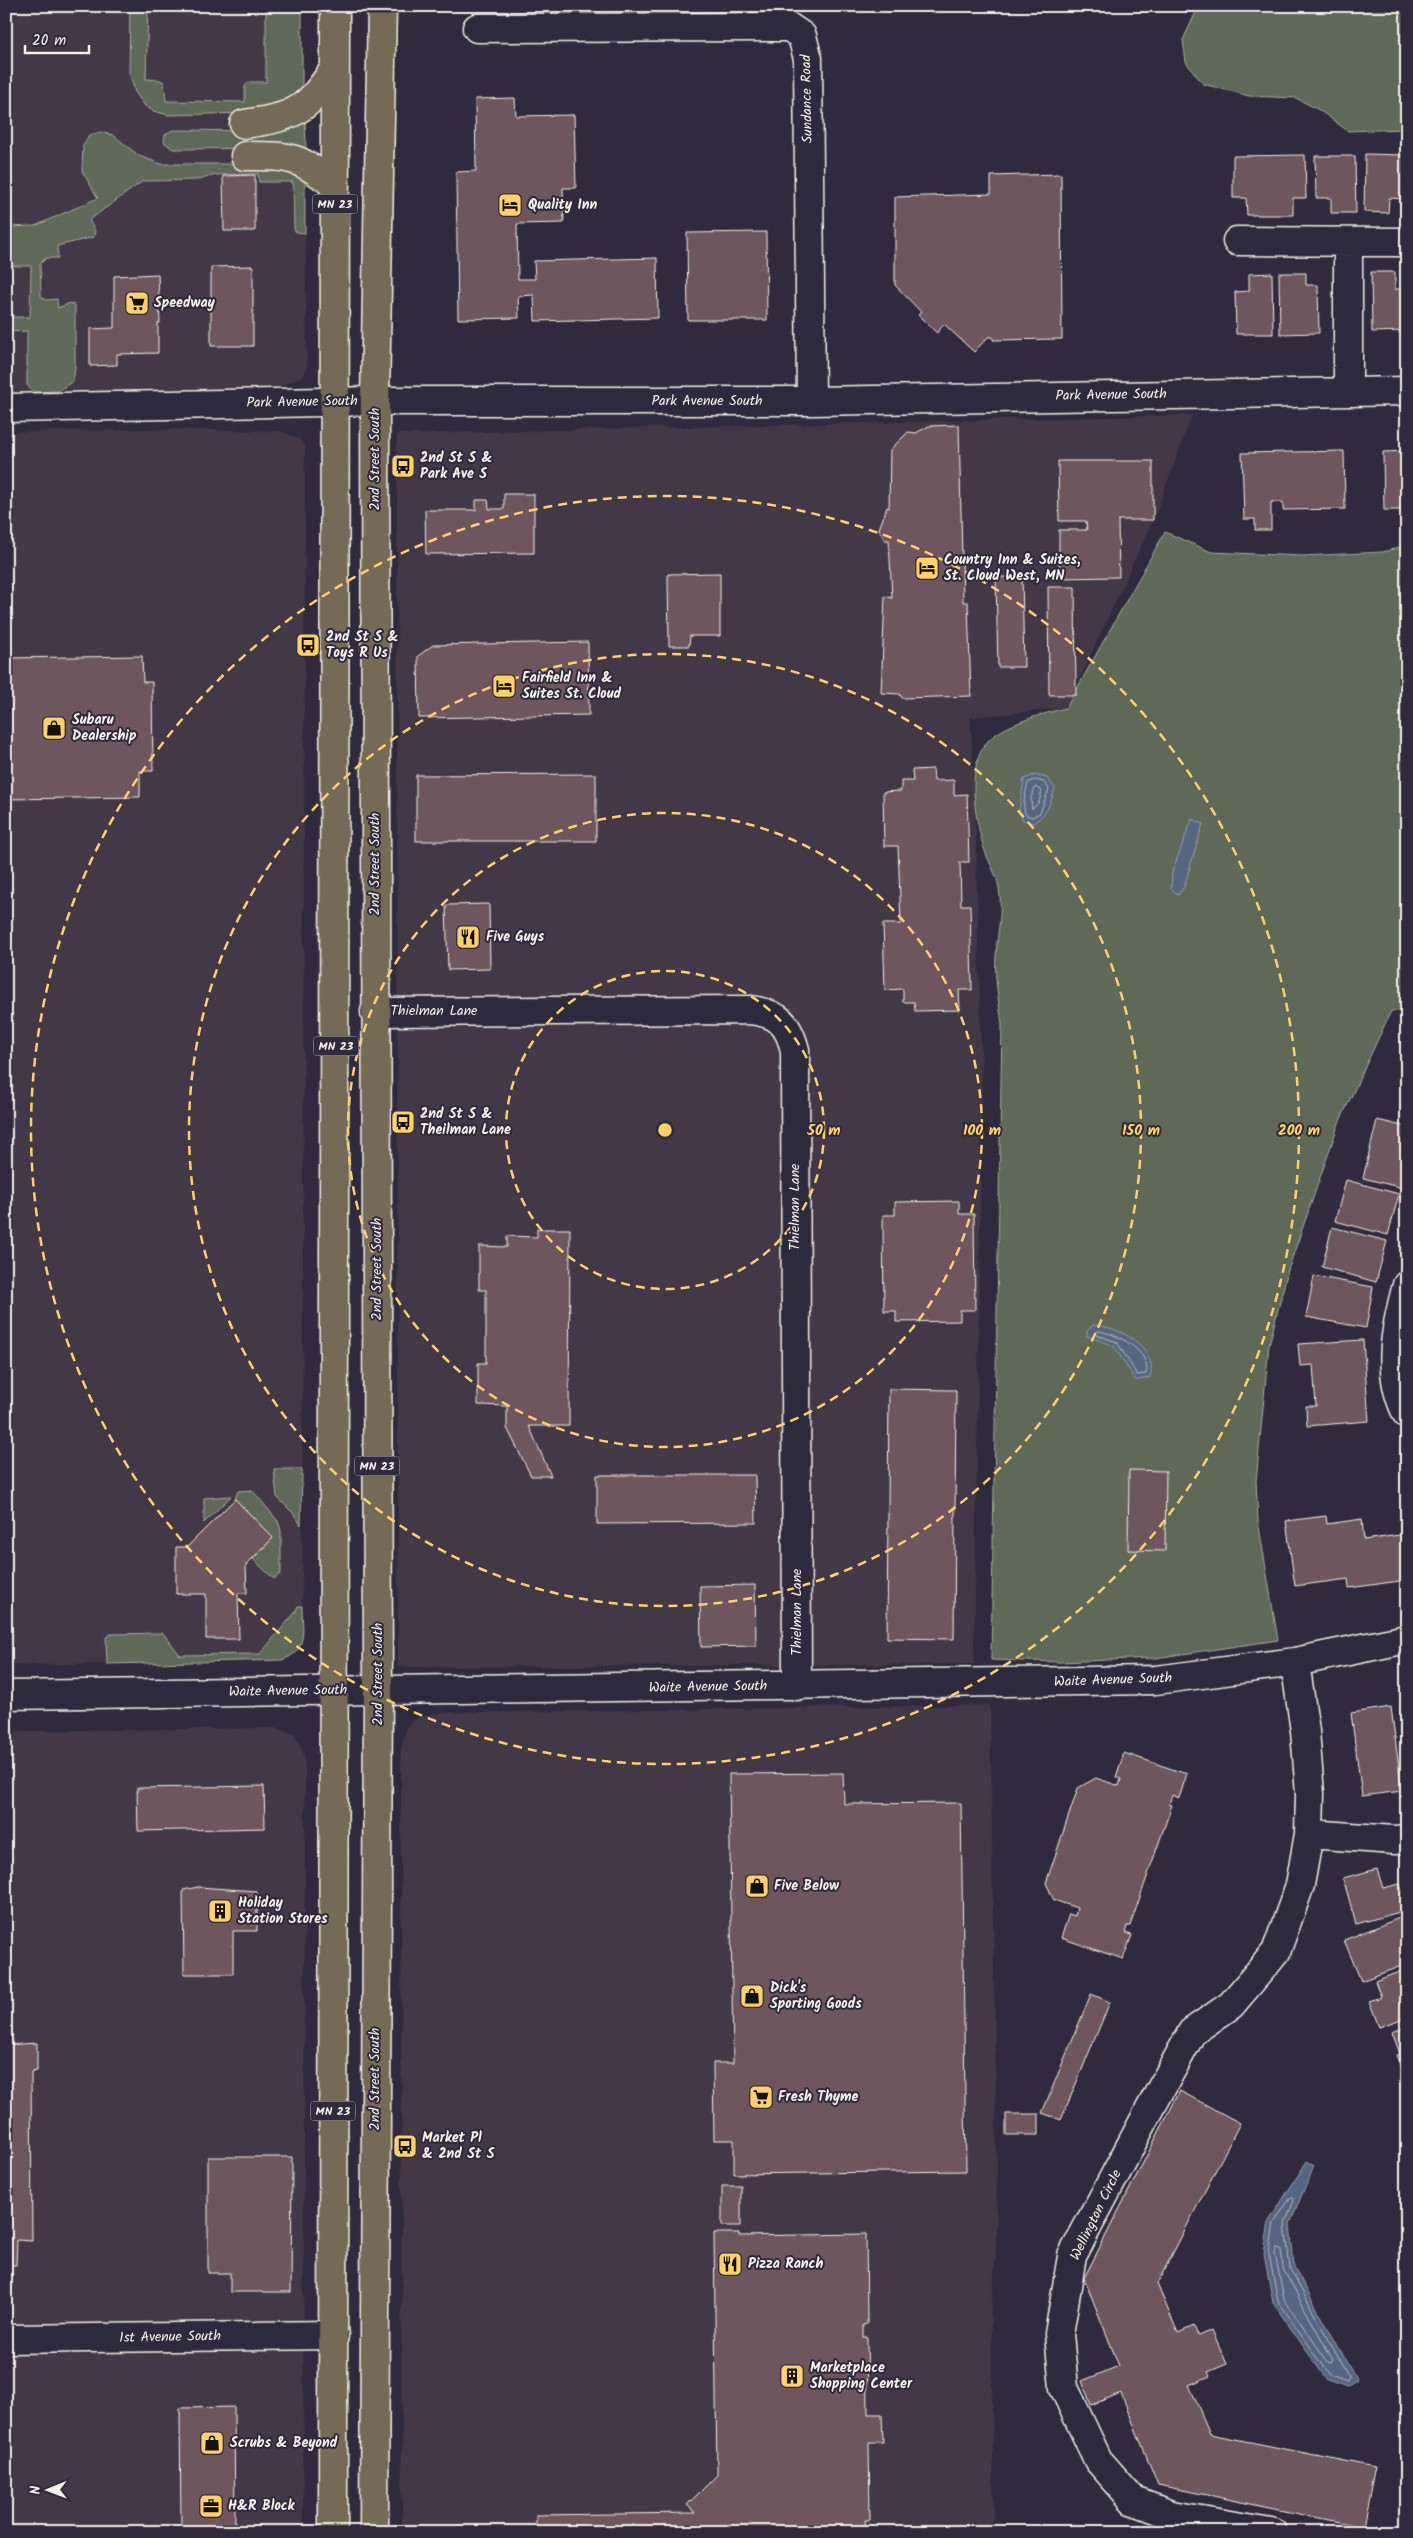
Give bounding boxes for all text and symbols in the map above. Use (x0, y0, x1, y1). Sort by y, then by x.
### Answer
scale bar (25, 22, 89, 54)
text: 20 m (32, 29, 66, 53)
street label: Sundance Road (795, 53, 819, 144)
hotel icon: Quality Inn (497, 192, 523, 218)
road number: MN 23 (312, 194, 358, 213)
place label: Quality Inn (528, 194, 598, 216)
supermarket icon: Speedway (124, 290, 150, 316)
place label: Speedway (154, 292, 216, 314)
street label: Park Avenue South (1055, 383, 1167, 407)
street label: Park Avenue South (246, 390, 358, 414)
street label: Park Avenue South (651, 390, 763, 412)
street label: 2nd Street South (364, 408, 386, 510)
place label: 2nd St S & Park Ave S (420, 447, 492, 485)
bus stop icon: 2nd St S & Park Ave S (390, 453, 416, 479)
place label: Country Inn & Suites, St. Cloud West, MN (944, 549, 1081, 587)
hotel icon: Country Inn & Suites, St. Cloud West, MN (914, 555, 940, 581)
place label: 2nd St S & Toys R Us (326, 626, 398, 664)
bus stop icon: 2nd St S & Toys R Us (295, 632, 321, 658)
place label: Fairfield Inn & Suites St. Cloud (522, 667, 622, 705)
hotel icon: Fairfield Inn & Suites St. Cloud (491, 673, 517, 699)
place label: Subaru Dealership (72, 709, 137, 747)
shop icon: Subaru Dealership (41, 715, 67, 741)
street label: 2nd Street South (364, 813, 386, 915)
restaurant icon: Five Guys (455, 924, 481, 950)
place label: Five Guys (486, 926, 545, 948)
street label: Thielman Lane (391, 1000, 478, 1022)
road number: MN 23 (314, 1036, 358, 1056)
place label: 2nd St S & Theilman Lane (420, 1103, 511, 1141)
bus stop icon: 2nd St S & Theilman Lane (390, 1109, 416, 1135)
text: 50 m (806, 1119, 841, 1143)
text: 100 m (963, 1119, 1001, 1143)
text: 150 m (1122, 1119, 1160, 1143)
text: 200 m (1278, 1119, 1320, 1143)
centre of rings (656, 1121, 674, 1139)
street label: Thielman Lane (784, 1163, 806, 1250)
street label: 2nd Street South (366, 1218, 388, 1320)
road number: MN 23 (354, 1456, 400, 1475)
street label: Thielman Lane (786, 1568, 808, 1655)
street label: 2nd Street South (367, 1623, 389, 1725)
street label: Waite Avenue South (1053, 1667, 1173, 1693)
street label: Waite Avenue South (649, 1675, 767, 1699)
street label: Waite Avenue South (229, 1679, 347, 1703)
shop icon: Five Below (744, 1873, 770, 1899)
place label: Five Below (774, 1875, 840, 1897)
place label: Holiday Station Stores (238, 1892, 328, 1930)
building icon: Holiday Station Stores (207, 1898, 233, 1924)
place label: Dick's Sporting Goods (770, 1977, 862, 2015)
shop icon: Dick's Sporting Goods (739, 1983, 765, 2009)
street label: 2nd Street South (364, 2028, 386, 2130)
supermarket icon: Fresh Thyme (748, 2084, 774, 2110)
place label: Fresh Thyme (778, 2086, 859, 2108)
road number: MN 23 (310, 2102, 356, 2120)
place label: Market Pl & 2nd St S (422, 2127, 495, 2165)
bus stop icon: Market Pl & 2nd St S (392, 2133, 418, 2159)
street label: Wellington Circle (1064, 2165, 1128, 2264)
restaurant icon: Pizza Ranch (717, 2251, 743, 2277)
place label: Pizza Ranch (748, 2253, 823, 2275)
street label: 1st Avenue South (119, 2325, 221, 2349)
place label: Marketplace Shopping Center (810, 2357, 913, 2395)
building icon: Marketplace Shopping Center (779, 2363, 805, 2389)
shop icon: Scrubs & Beyond (199, 2430, 225, 2456)
place label: Scrubs & Beyond (230, 2432, 338, 2454)
north arrow (22, 2466, 72, 2516)
text: N (25, 2485, 47, 2495)
office icon: H&R Block (198, 2493, 224, 2519)
place label: H&R Block (228, 2495, 296, 2517)

